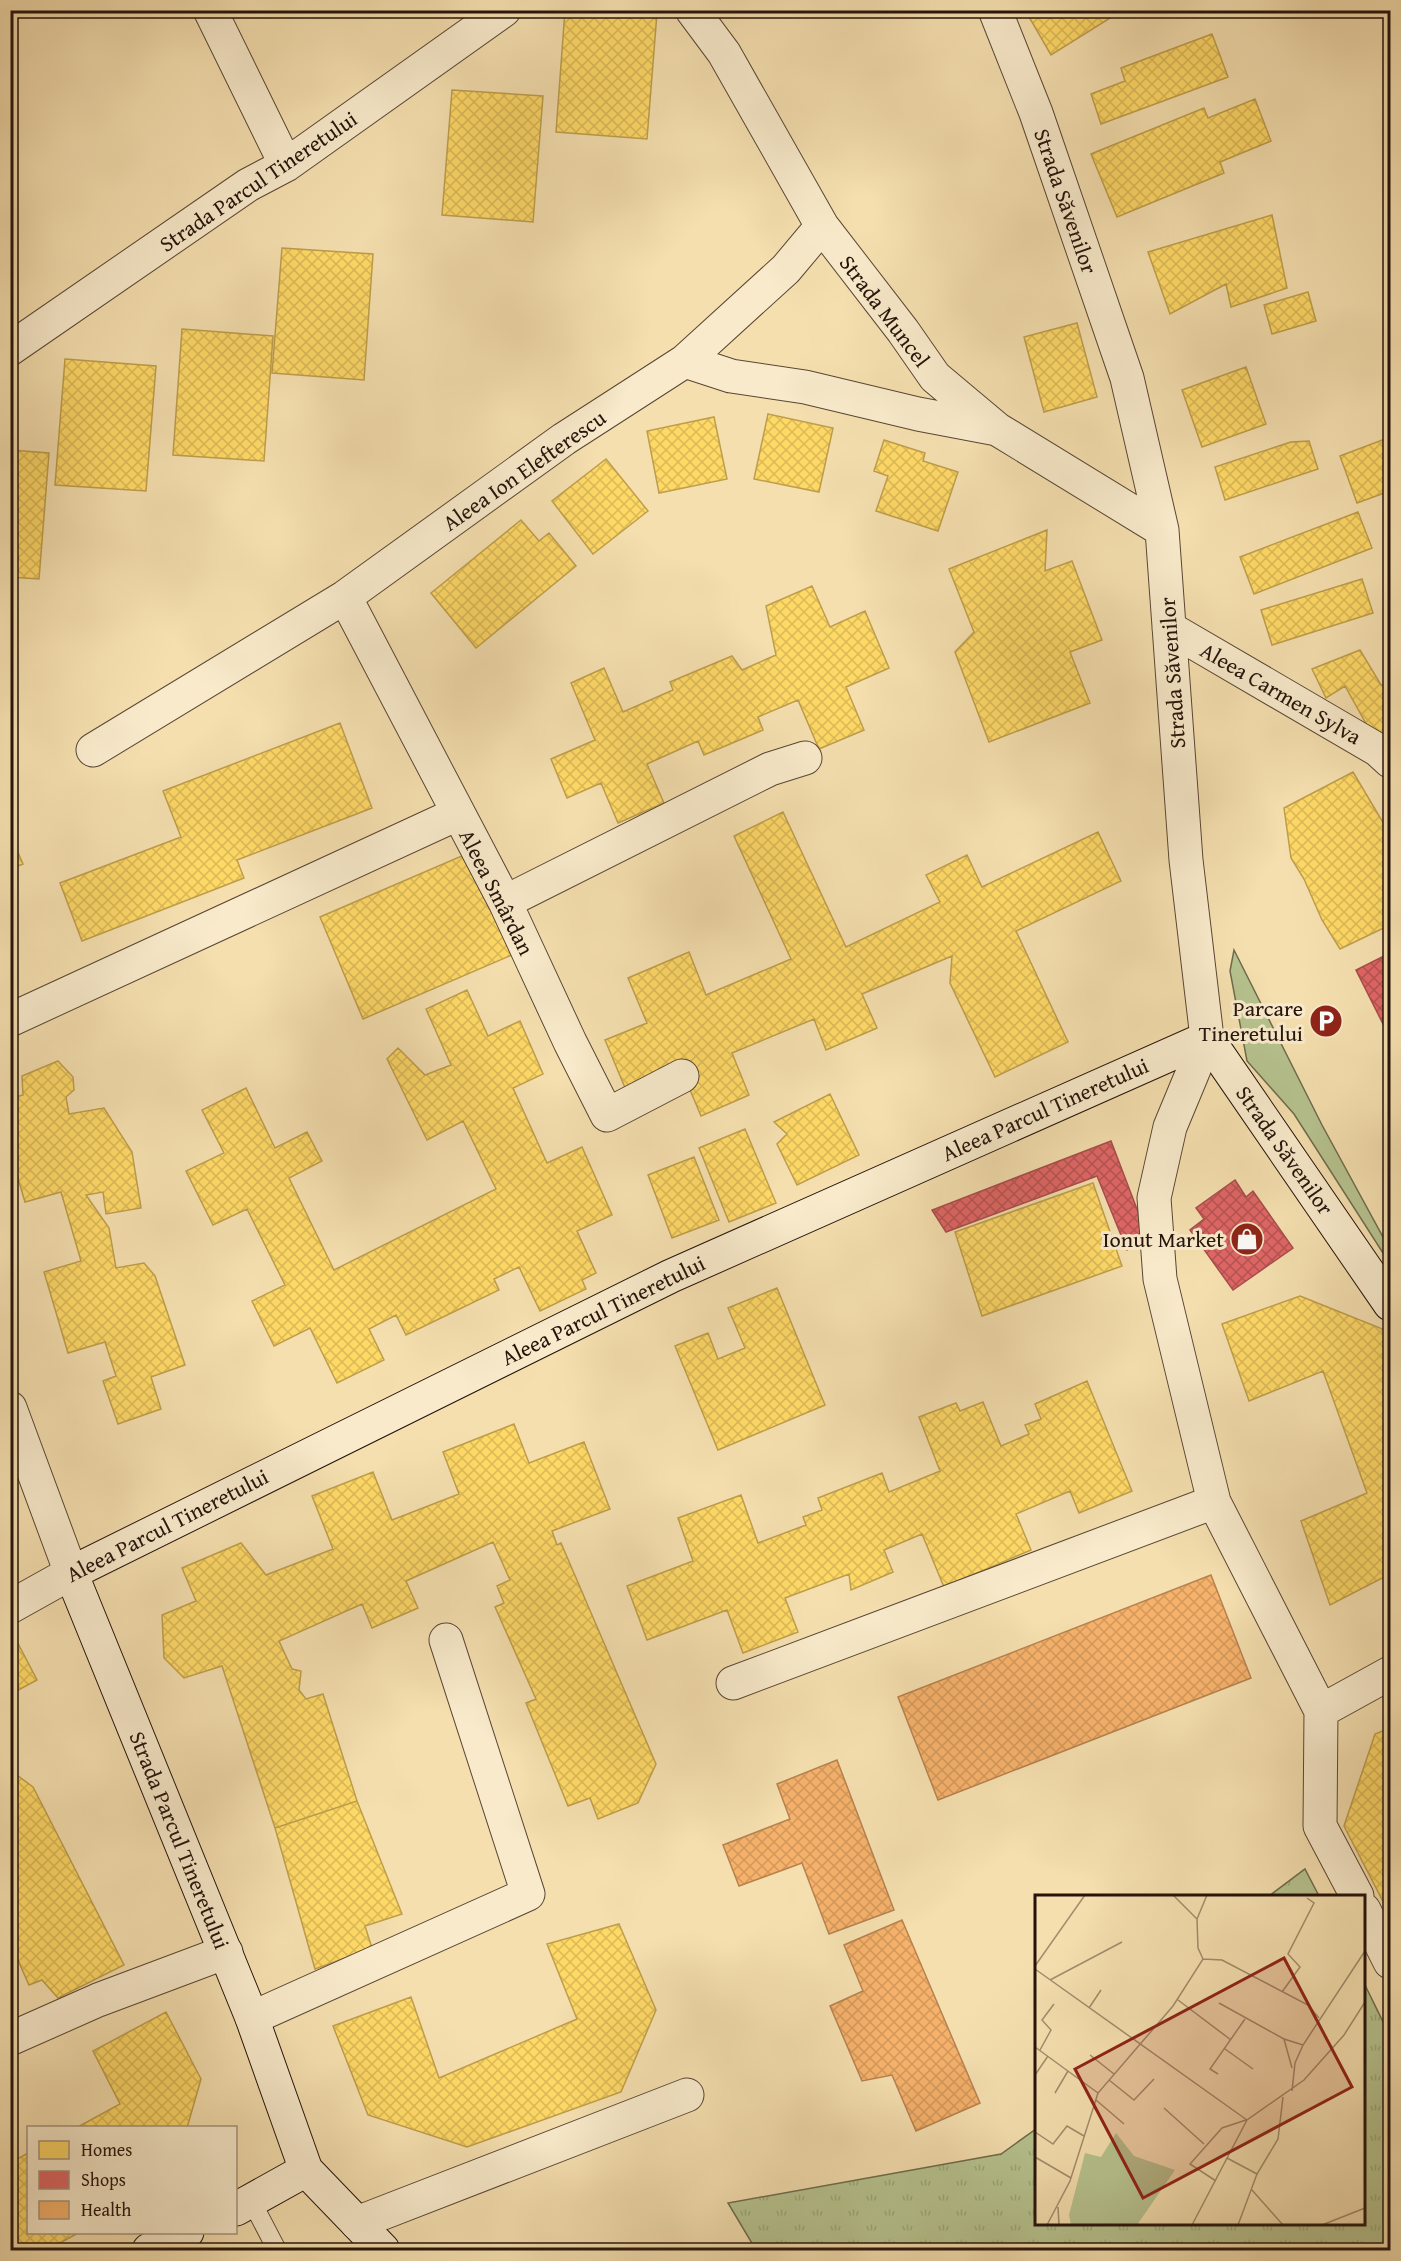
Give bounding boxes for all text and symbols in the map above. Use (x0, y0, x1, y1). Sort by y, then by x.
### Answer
street label: Strada Parcul Tineretului (153, 103, 363, 259)
street label: Strada Săvenilor (1026, 124, 1106, 278)
street label: Strada Muncel (832, 248, 938, 374)
street label: Aleea Ion Elefterescu (436, 402, 612, 538)
street label: Strada Săvenilor (1151, 596, 1193, 750)
street label: Aleea Carmen Sylva (1195, 634, 1368, 752)
street label: Aleea Smârdan (451, 823, 543, 961)
place label: Parcare Tineretului (1199, 992, 1303, 1049)
parking icon: Parcare Tineretului (1308, 1003, 1344, 1039)
street label: Aleea Parcul Tineretului (937, 1049, 1153, 1169)
street label: Strada Săvenilor (1228, 1079, 1342, 1221)
shop icon: Ionut Market (1229, 1221, 1265, 1257)
place label: Ionut Market (1103, 1223, 1224, 1255)
street label: Aleea Parcul Tineretului (496, 1247, 710, 1373)
street label: Aleea Parcul Tineretului (60, 1460, 274, 1590)
street label: Strada Parcul Tineretului (122, 1726, 238, 1954)
inset map (1035, 1895, 1365, 2225)
legend (27, 2126, 237, 2234)
text: Homes (81, 2136, 132, 2163)
text: Shops (81, 2166, 126, 2193)
text: Health (81, 2196, 131, 2223)

